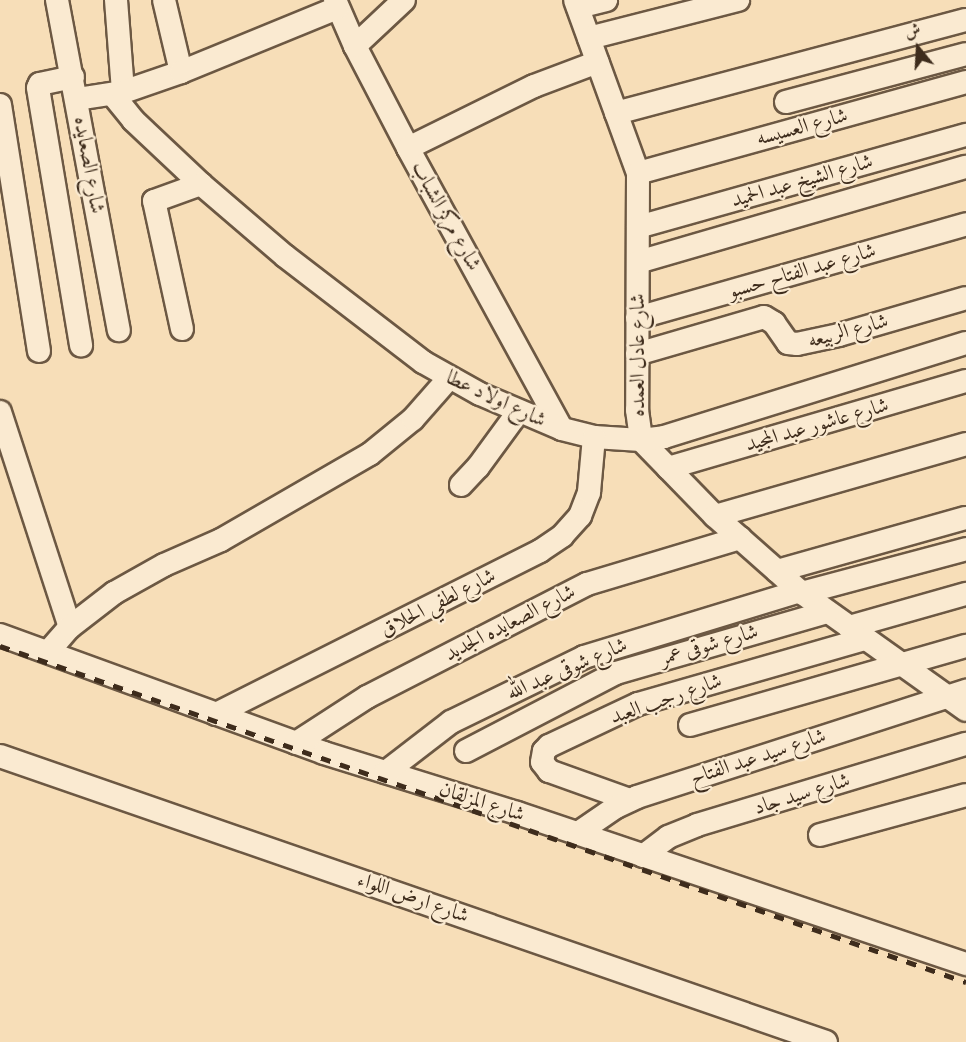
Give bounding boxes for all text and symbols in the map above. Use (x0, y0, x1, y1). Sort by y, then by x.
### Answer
north arrow (888, 18, 948, 78)
text: ش (902, 19, 923, 43)
street label: شارع العسيسه (754, 103, 850, 151)
street label: شارع الصعايده (68, 115, 110, 215)
street label: شارع الشيخ عبد الحميد (728, 149, 876, 213)
street label: شارع مركز الشباب (406, 157, 486, 275)
street label: شارع عبد الفتاح حسبو (725, 238, 879, 304)
street label: شارع عادل العمده (625, 293, 651, 417)
street label: شارع الربيعه (805, 308, 891, 354)
street label: شارع اولاد عطا (442, 365, 550, 433)
street label: شارع عاشور عبد المجيد (742, 393, 892, 457)
street label: شارع لطفي الحلاق (376, 563, 500, 643)
street label: شارع الصعايده الجديد (440, 579, 580, 667)
street label: شارع شوقى عمر (657, 619, 761, 671)
street label: شارع شوقى عبد الله (503, 632, 631, 706)
street label: شارع رجب العبد (607, 668, 725, 730)
street label: شارع سيد عبد الفتاح (687, 723, 829, 791)
street label: شارع سيد جاد (751, 767, 853, 821)
street label: شارع المزلقان (436, 776, 528, 828)
street label: شارع ارض اللواء (354, 867, 472, 929)

